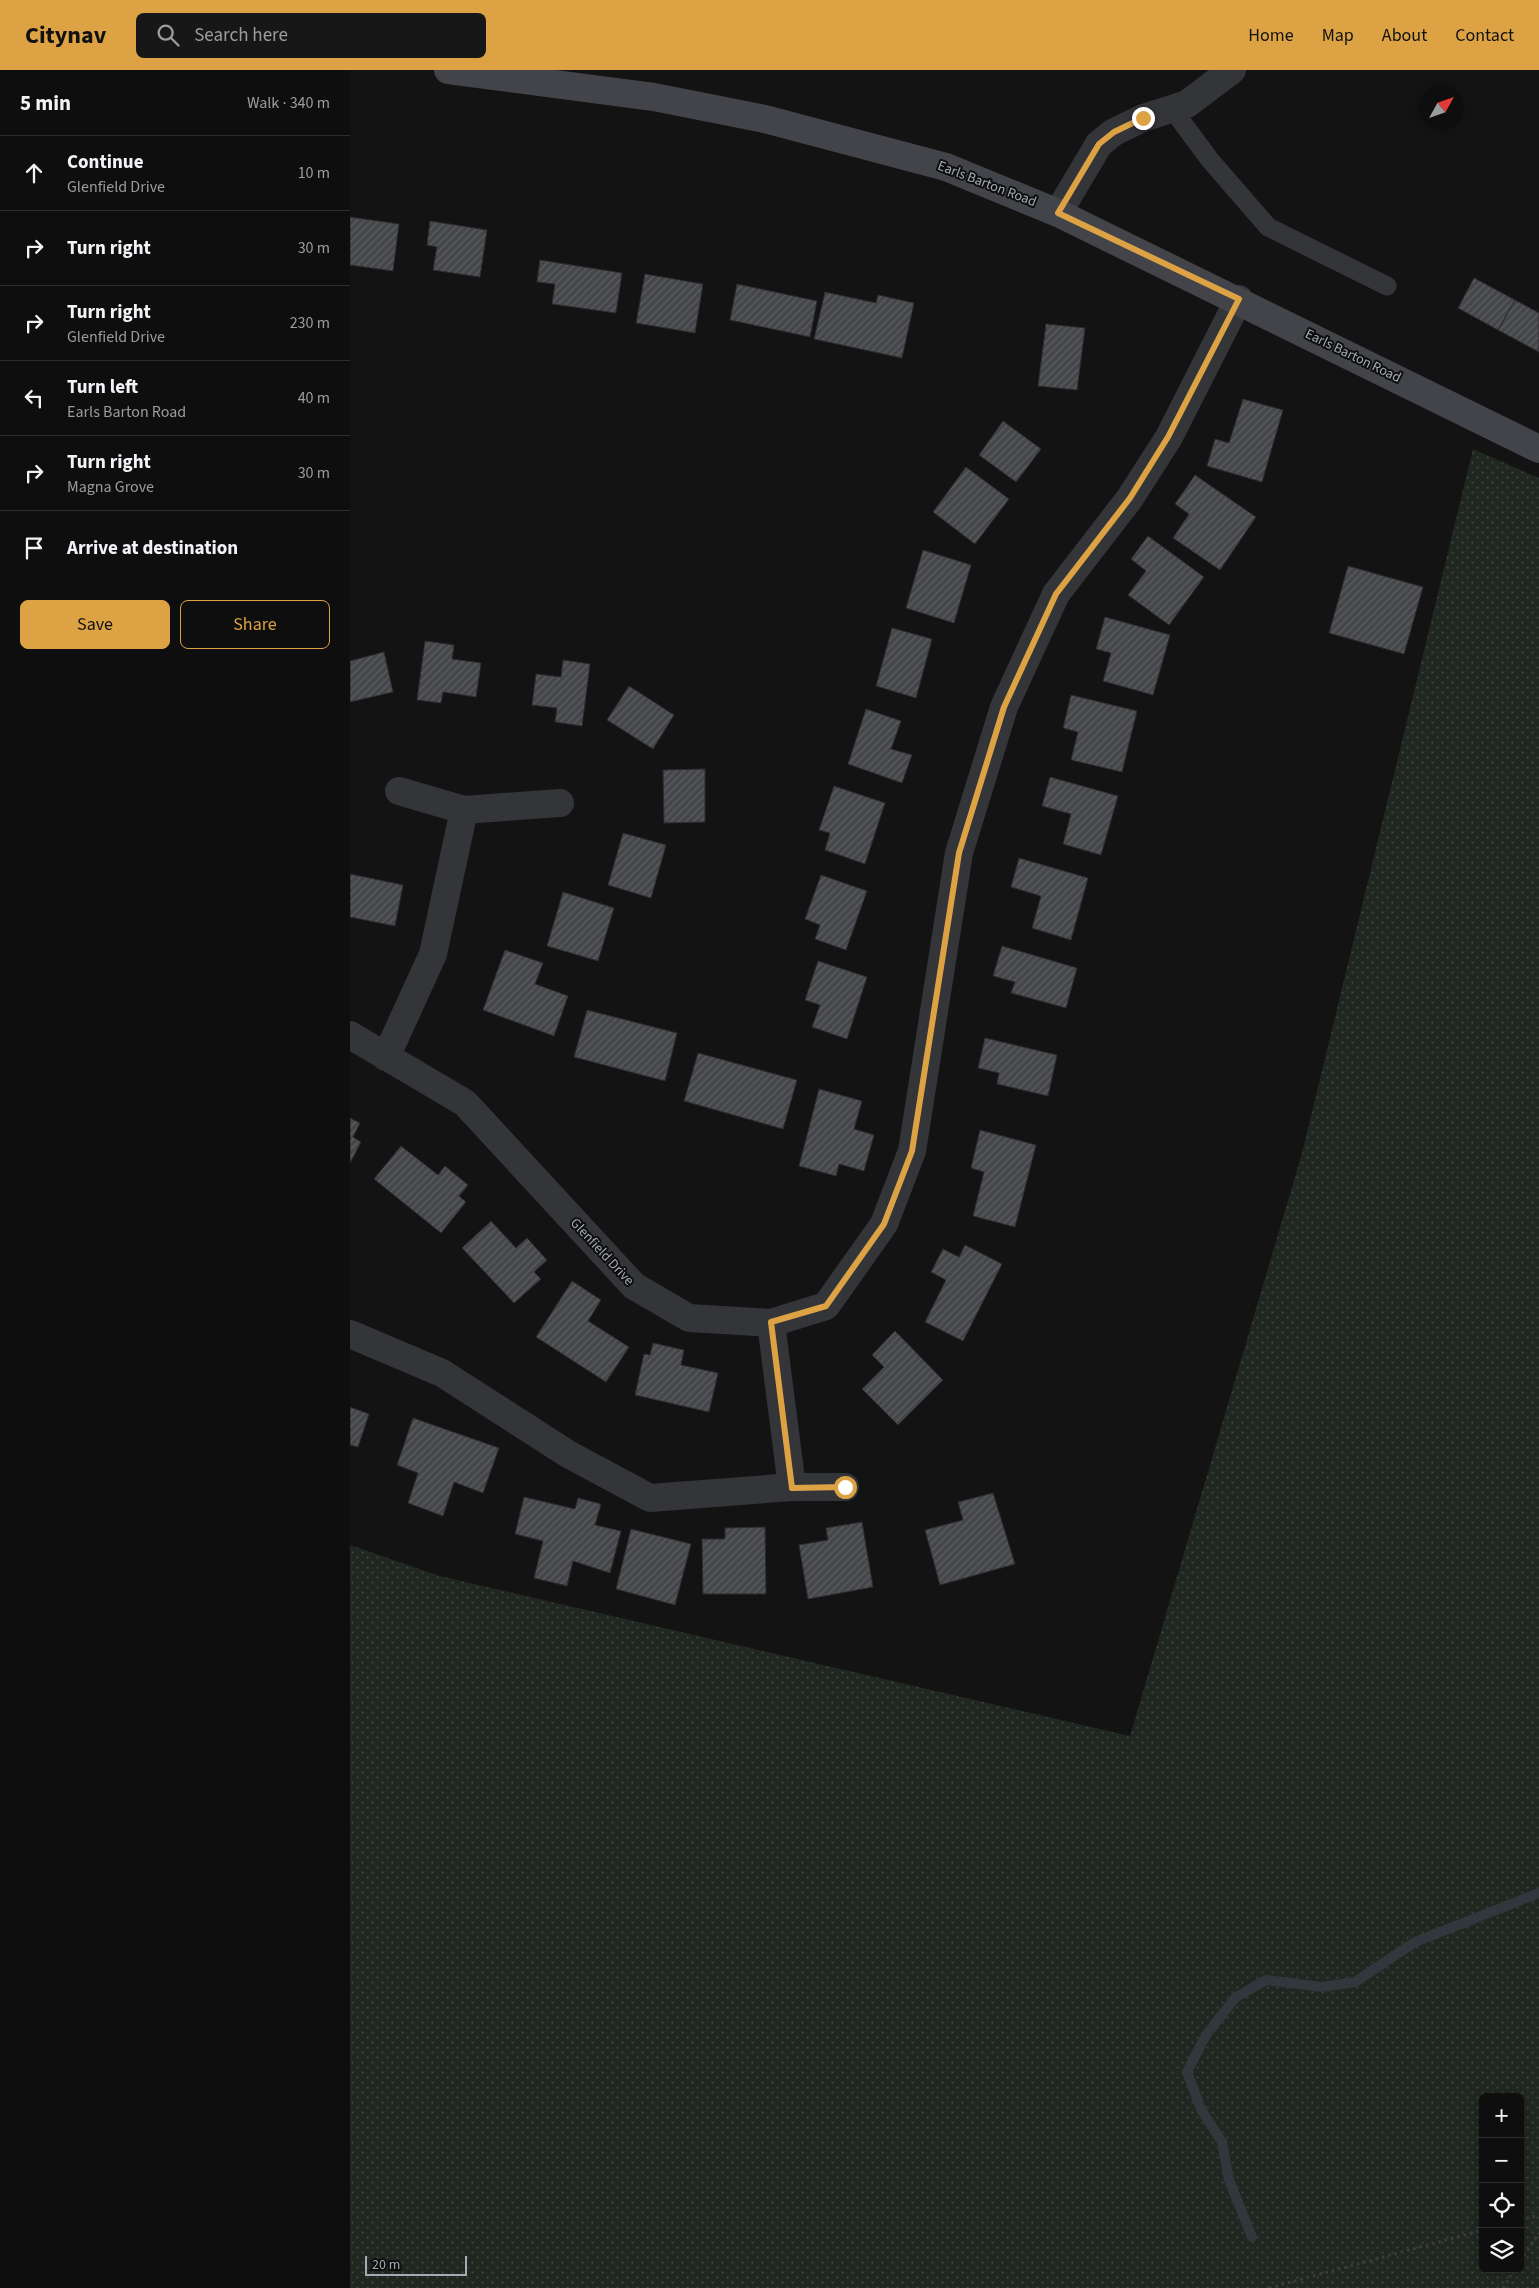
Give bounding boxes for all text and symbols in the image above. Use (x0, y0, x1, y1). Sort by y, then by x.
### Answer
search box (136, 13, 486, 58)
text: Citynav (25, 18, 106, 53)
icon: search (154, 21, 182, 49)
text: Search here (194, 22, 288, 49)
text: Home (1248, 23, 1294, 48)
text: Map (1322, 23, 1354, 48)
text: About (1382, 23, 1427, 48)
text: Contact (1455, 23, 1514, 48)
north arrow (1419, 85, 1464, 130)
text: 5 min (20, 88, 71, 118)
text: Walk · 340 m (247, 92, 330, 114)
route end (1132, 107, 1155, 130)
text: Continue (67, 149, 144, 176)
street label: Earls Barton Road (935, 156, 1039, 212)
icon: ahead (20, 159, 48, 187)
text: 10 m (298, 162, 330, 184)
text: Glenfield Drive (67, 176, 165, 198)
icon: right (20, 234, 48, 262)
text: Turn right (67, 235, 151, 262)
text: 30 m (298, 237, 330, 259)
text: Turn right (67, 299, 151, 326)
icon: right (20, 309, 48, 337)
text: 230 m (290, 312, 330, 334)
street label: Earls Barton Road (1302, 324, 1404, 388)
text: Glenfield Drive (67, 326, 165, 348)
text: Turn left (67, 374, 138, 401)
icon: left (20, 384, 48, 412)
text: 40 m (298, 387, 330, 409)
text: Earls Barton Road (67, 401, 186, 423)
text: Turn right (67, 449, 151, 476)
icon: right (20, 459, 48, 487)
text: 30 m (298, 462, 330, 484)
text: Magna Grove (67, 476, 154, 498)
icon: arrive (20, 534, 48, 562)
text: Arrive at destination (67, 535, 238, 562)
button: Save (20, 600, 170, 649)
button: Share (180, 600, 330, 649)
street label: Glenfield Drive (565, 1214, 639, 1290)
route start (834, 1476, 857, 1499)
map controls (1479, 2093, 1524, 2273)
button: + (1479, 2093, 1524, 2138)
button: − (1479, 2138, 1524, 2183)
button: locate (1479, 2183, 1524, 2228)
button: layers (1479, 2228, 1524, 2273)
scale bar (365, 2253, 468, 2276)
text: 20 m (372, 2255, 400, 2275)

